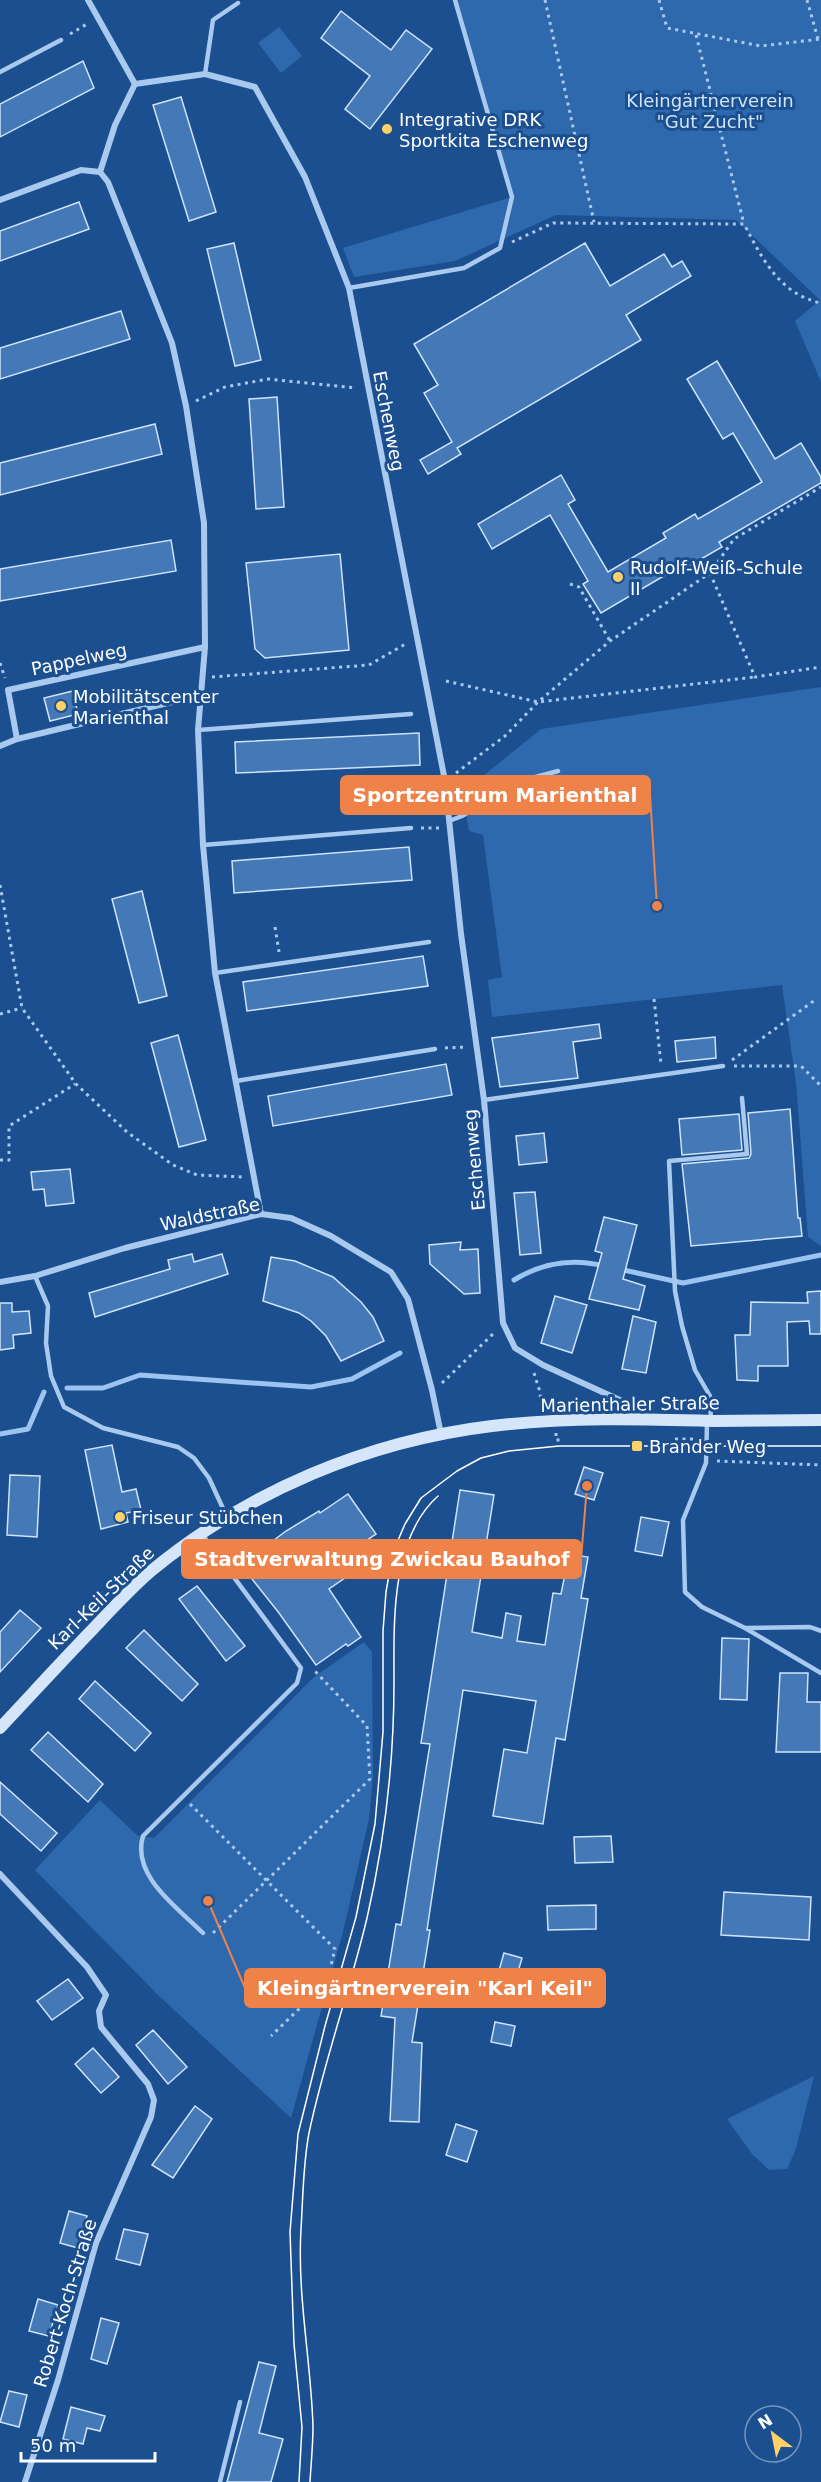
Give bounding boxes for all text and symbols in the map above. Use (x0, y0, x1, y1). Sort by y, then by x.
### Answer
park label: Kleingärtnerverein "Gut Zucht" (626, 90, 794, 132)
place label: Integrative DRK Sportkita Eschenweg (399, 109, 588, 151)
marker: Integrative DRK Sportkita Eschenweg (380, 122, 394, 136)
street label: Eschenweg (369, 369, 409, 473)
place label: Rudolf-Weiß-Schule II (630, 557, 803, 599)
marker: Rudolf-Weiß-Schule II (611, 570, 625, 584)
street label: Pappelweg (29, 639, 129, 679)
place label: Mobilitätscenter Marienthal (73, 686, 219, 728)
marker: Mobilitätscenter Marienthal (54, 699, 68, 713)
callout: Sportzentrum Marienthal (341, 776, 650, 814)
text: Sportzentrum Marienthal (353, 783, 637, 807)
street label: Eschenweg (459, 1108, 489, 1212)
street label: Waldstraße (158, 1193, 262, 1235)
street label: Marienthaler Straße (540, 1392, 720, 1416)
place label: Brander Weg (649, 1436, 766, 1457)
marker: Brander Weg (630, 1439, 644, 1453)
place label: Friseur Stübchen (132, 1507, 284, 1528)
marker: Friseur Stübchen (113, 1510, 127, 1524)
callout: Stadtverwaltung Zwickau Bauhof (182, 1540, 581, 1578)
street label: Karl-Keil-Straße (44, 1542, 158, 1654)
text: Stadtverwaltung Zwickau Bauhof (194, 1547, 570, 1571)
callout: Kleingärtnerverein "Karl Keil" (245, 1969, 605, 2007)
text: Kleingärtnerverein "Karl Keil" (257, 1976, 593, 2000)
street label: Robert-Koch-Straße (29, 2216, 101, 2390)
north arrow (743, 2404, 803, 2464)
text: N (755, 2410, 776, 2433)
scale bar (21, 2425, 154, 2463)
text: 50 m (30, 2435, 76, 2456)

